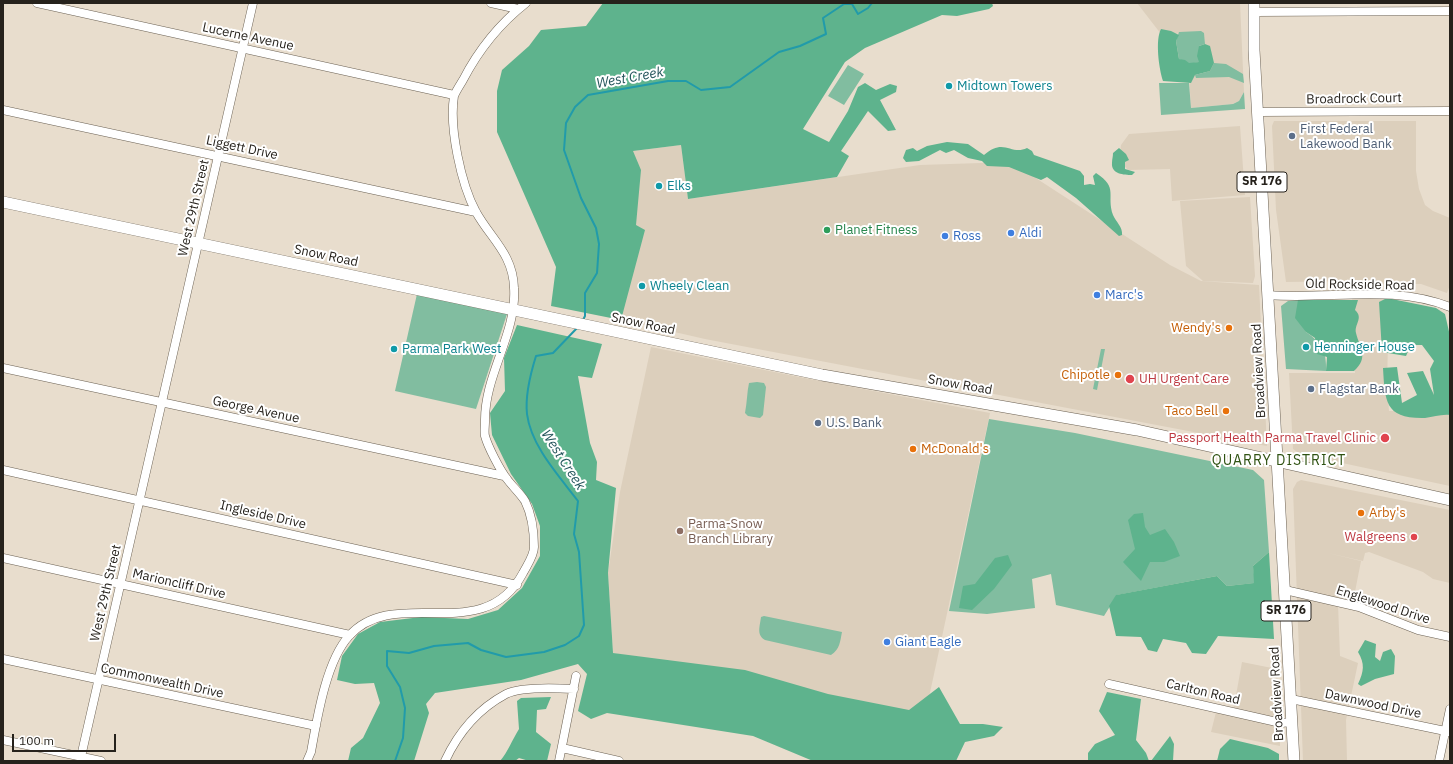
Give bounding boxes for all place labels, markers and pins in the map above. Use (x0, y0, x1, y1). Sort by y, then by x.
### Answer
place label: Midtown Towers (957, 78, 1052, 94)
marker: Midtown Towers (944, 81, 954, 91)
place label: First Federal Lakewood Bank (1300, 121, 1392, 152)
marker: First Federal Lakewood Bank (1287, 131, 1297, 141)
place label: Elks (667, 178, 691, 194)
marker: Elks (654, 181, 664, 191)
place label: Planet Fitness (835, 222, 918, 238)
marker: Planet Fitness (822, 225, 832, 235)
place label: Aldi (1019, 225, 1042, 241)
place label: Ross (953, 228, 981, 244)
marker: Aldi (1006, 228, 1016, 238)
marker: Ross (940, 231, 950, 241)
place label: Wheely Clean (650, 278, 729, 294)
marker: Wheely Clean (637, 281, 647, 291)
place label: Marc's (1105, 287, 1143, 303)
marker: Marc's (1092, 290, 1102, 300)
place label: Wendy's (1171, 320, 1221, 336)
marker: Wendy's (1224, 323, 1234, 333)
place label: Henninger House (1314, 339, 1415, 355)
place label: Parma Park West (402, 341, 502, 357)
marker: Henninger House (1301, 342, 1311, 352)
marker: Parma Park West (389, 344, 399, 354)
place label: Chipotle (1061, 367, 1110, 383)
marker: Chipotle (1113, 370, 1123, 380)
place label: UH Urgent Care (1139, 371, 1229, 387)
marker: UH Urgent Care (1124, 373, 1136, 385)
place label: Flagstar Bank (1319, 381, 1399, 397)
marker: Flagstar Bank (1306, 384, 1316, 394)
place label: Taco Bell (1165, 403, 1218, 419)
marker: Taco Bell (1221, 406, 1231, 416)
place label: U.S. Bank (826, 415, 882, 431)
marker: U.S. Bank (813, 418, 823, 428)
place label: Passport Health Parma Travel Clinic (1168, 430, 1376, 446)
marker: Passport Health Parma Travel Clinic (1379, 432, 1391, 444)
place label: McDonald's (921, 441, 989, 457)
marker: McDonald's (908, 444, 918, 454)
place label: Arby's (1369, 505, 1406, 521)
marker: Arby's (1356, 508, 1366, 518)
place label: Parma-Snow Branch Library (688, 516, 773, 547)
marker: Parma-Snow Branch Library (675, 526, 685, 536)
place label: Walgreens (1345, 529, 1406, 545)
marker: Walgreens (1409, 532, 1419, 542)
place label: Giant Eagle (895, 634, 961, 650)
marker: Giant Eagle (882, 637, 892, 647)

